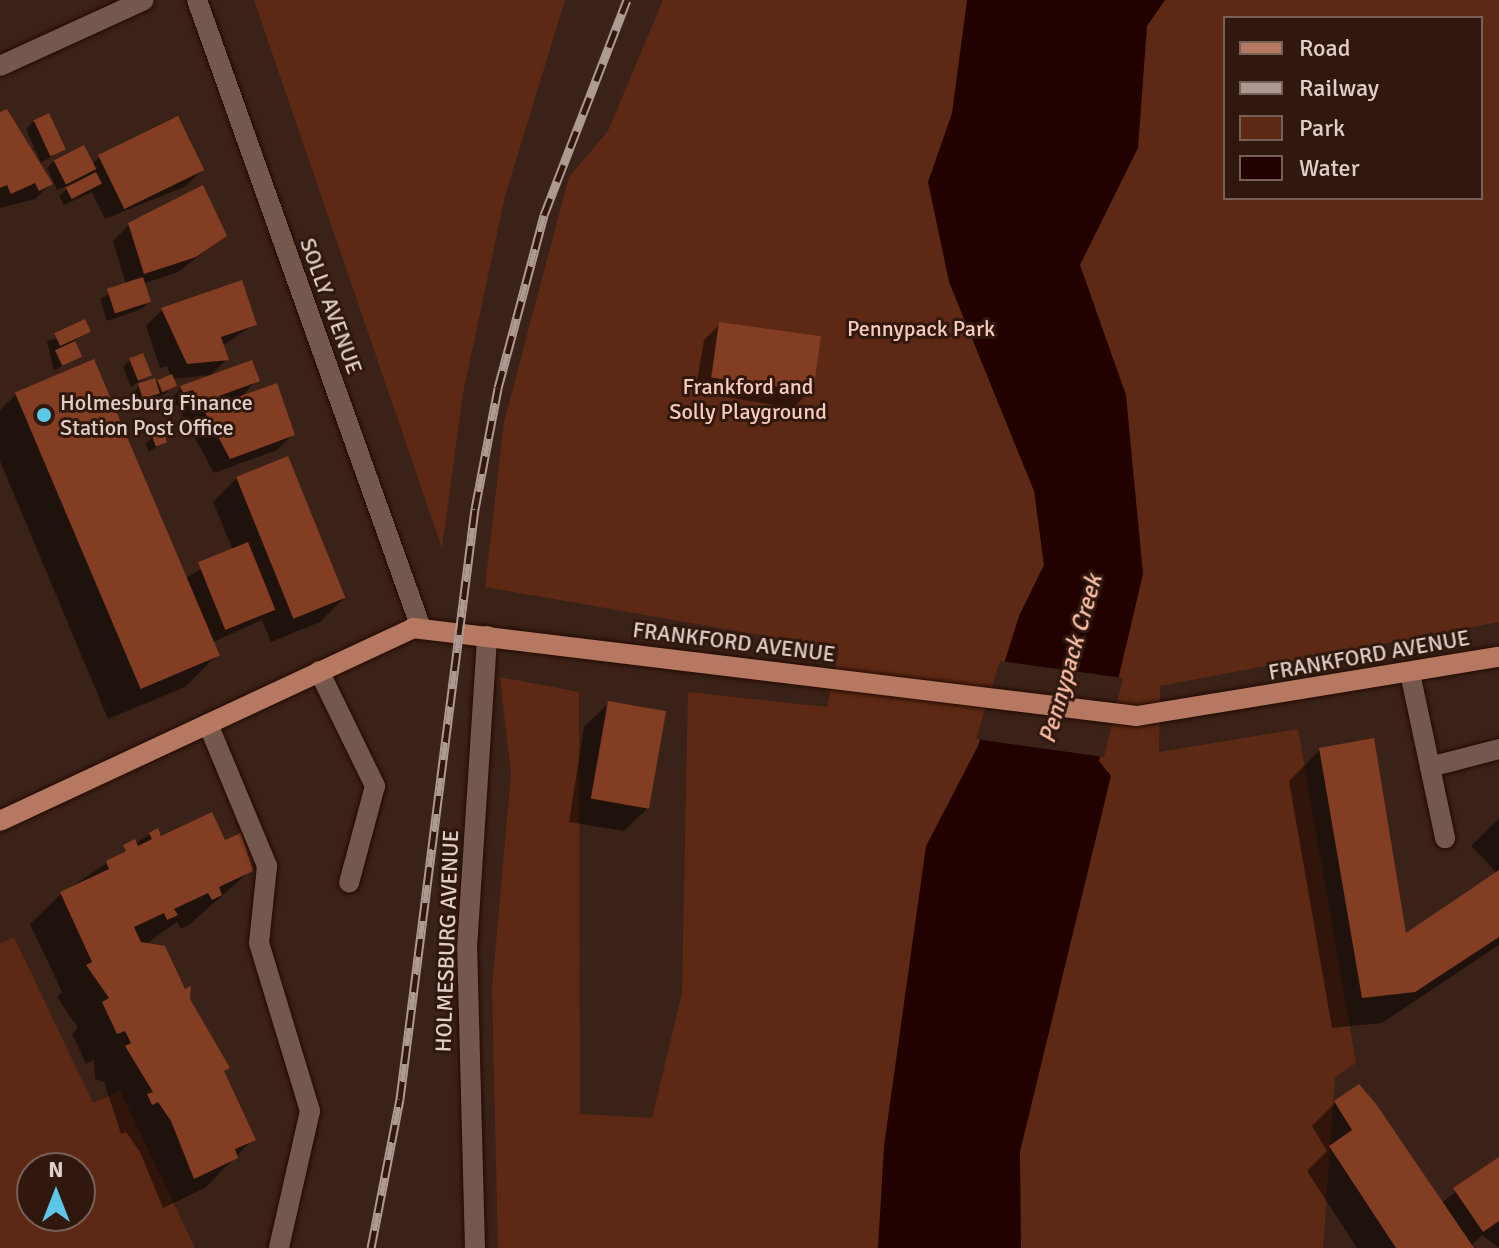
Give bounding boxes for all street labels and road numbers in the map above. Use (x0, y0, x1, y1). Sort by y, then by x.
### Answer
street label: SOLLY AVENUE (294, 234, 368, 378)
street label: FRANKFORD AVENUE (631, 616, 837, 668)
street label: FRANKFORD AVENUE (1266, 624, 1472, 686)
street label: HOLMESBURG AVENUE (430, 829, 464, 1053)

